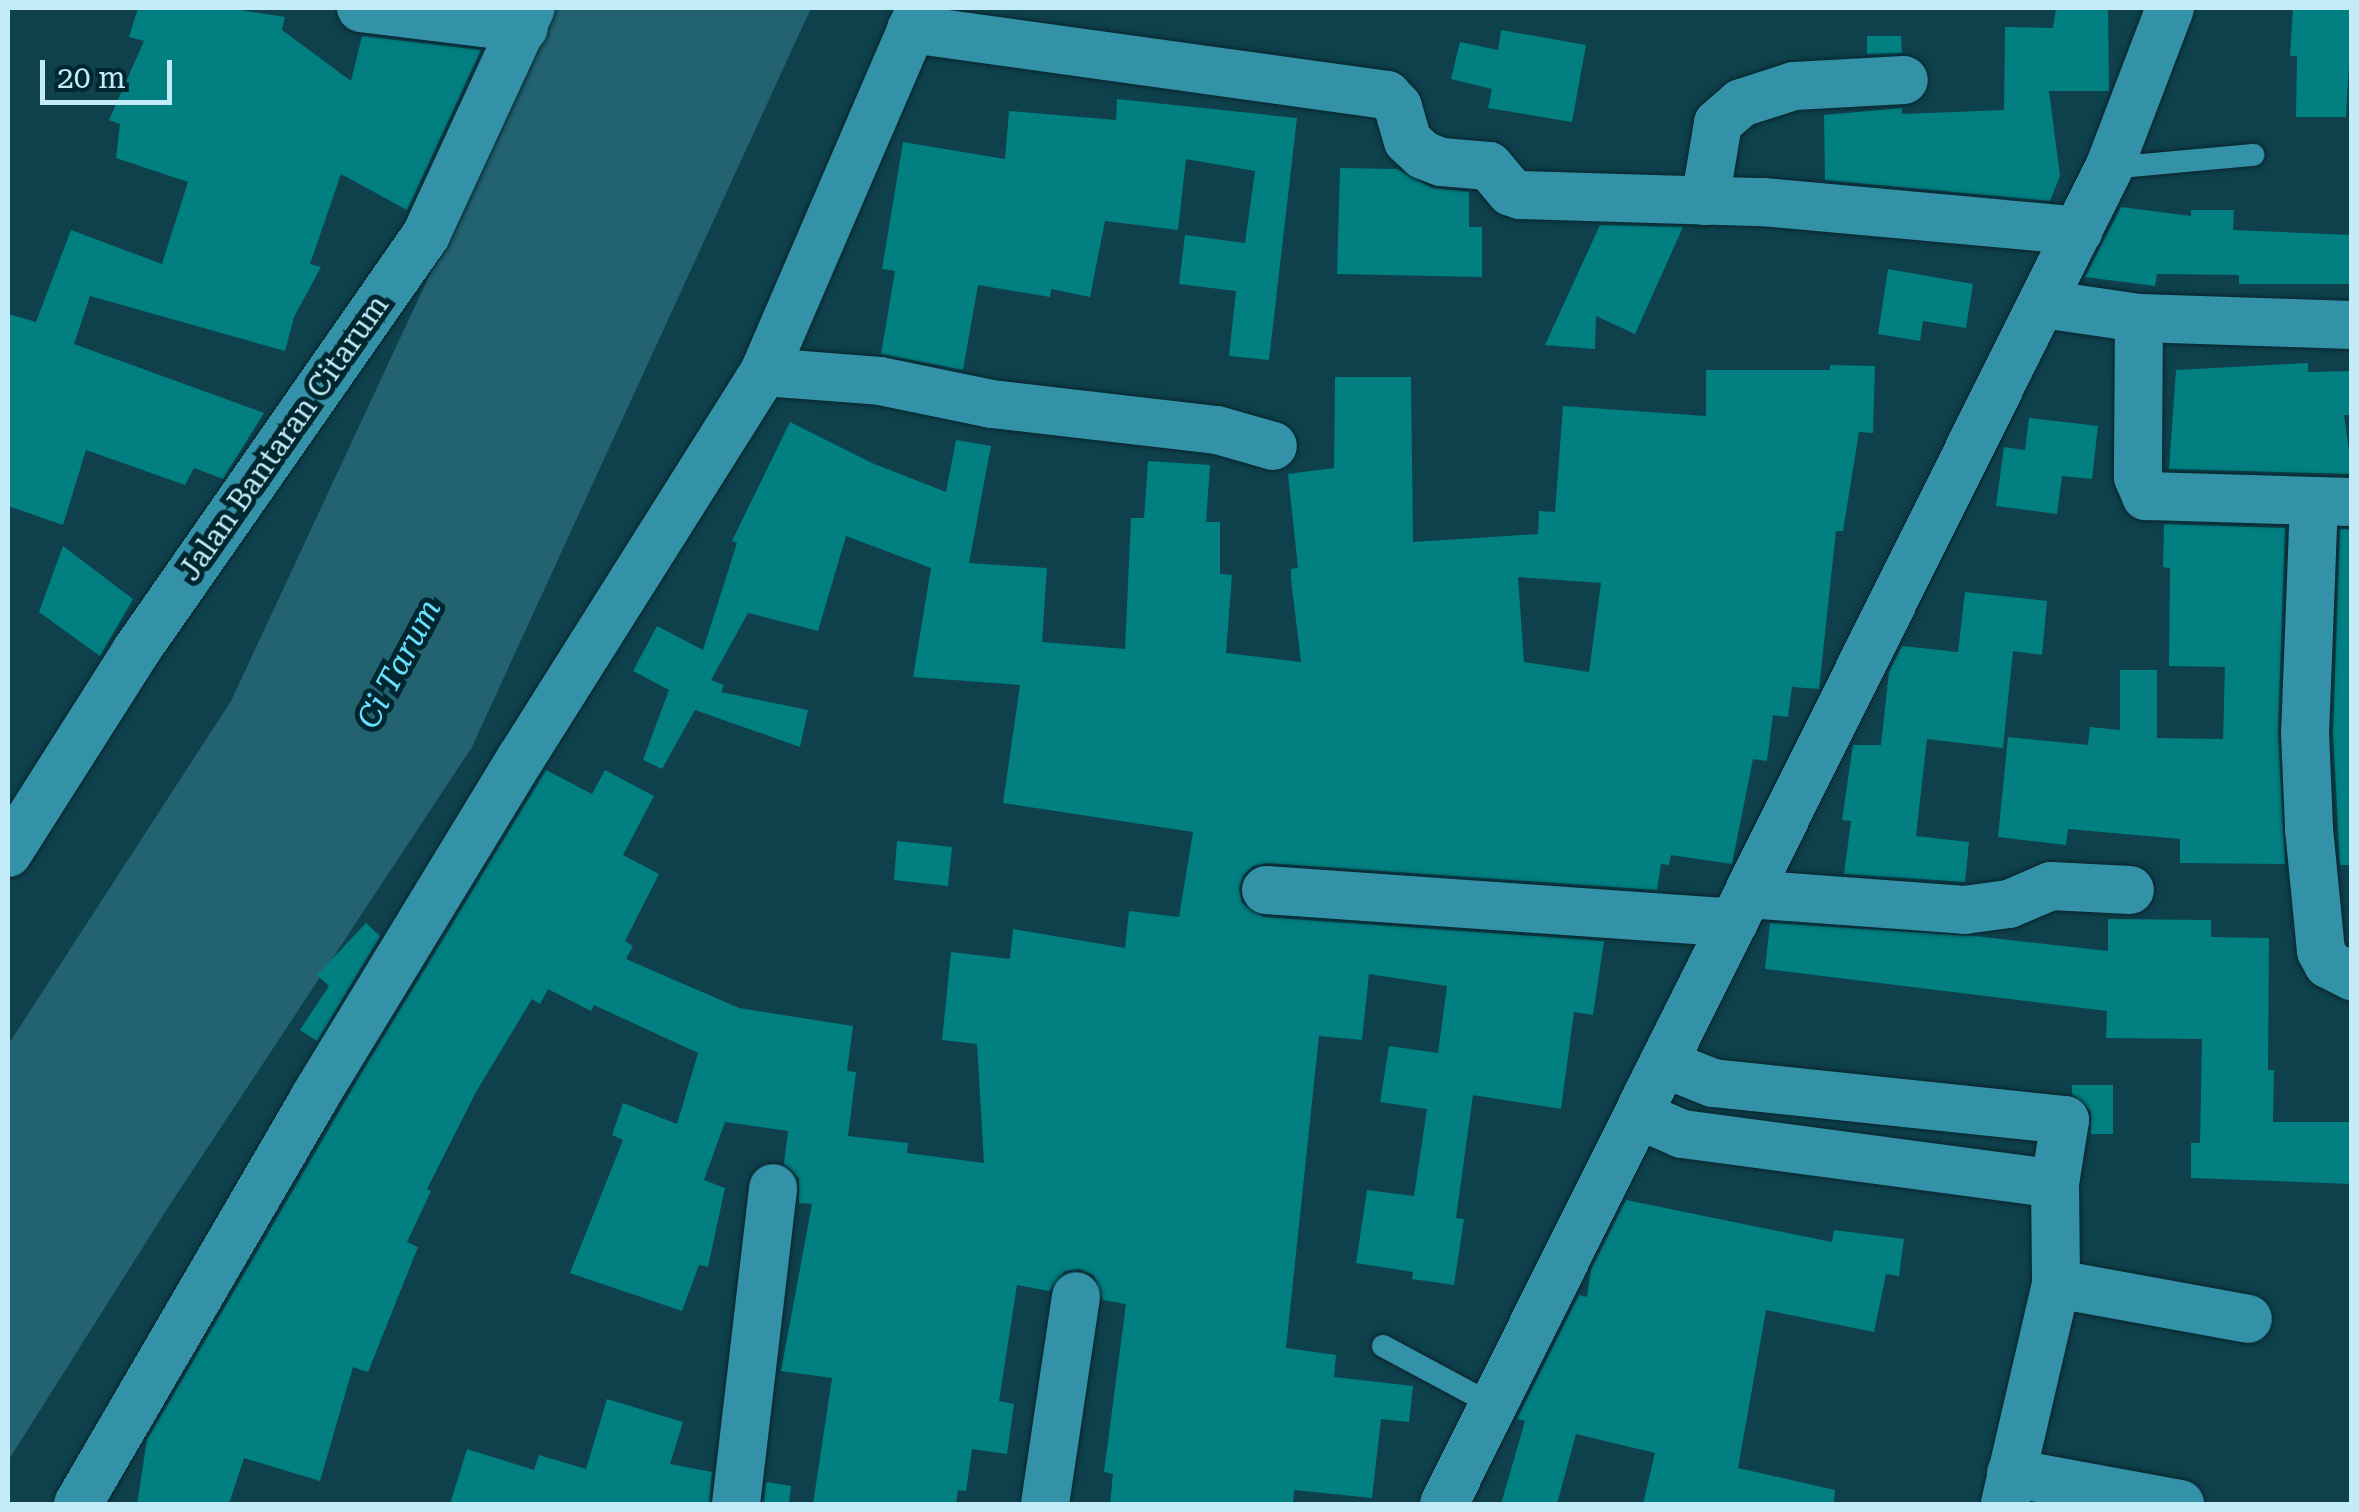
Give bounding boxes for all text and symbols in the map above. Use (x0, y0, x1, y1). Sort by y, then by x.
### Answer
scale bar (45, 40, 178, 102)
text: 20 m (57, 60, 126, 95)
street label: Jalan Bantaran Citarum (172, 288, 396, 588)
water label: Ci Tarum (349, 593, 449, 735)

